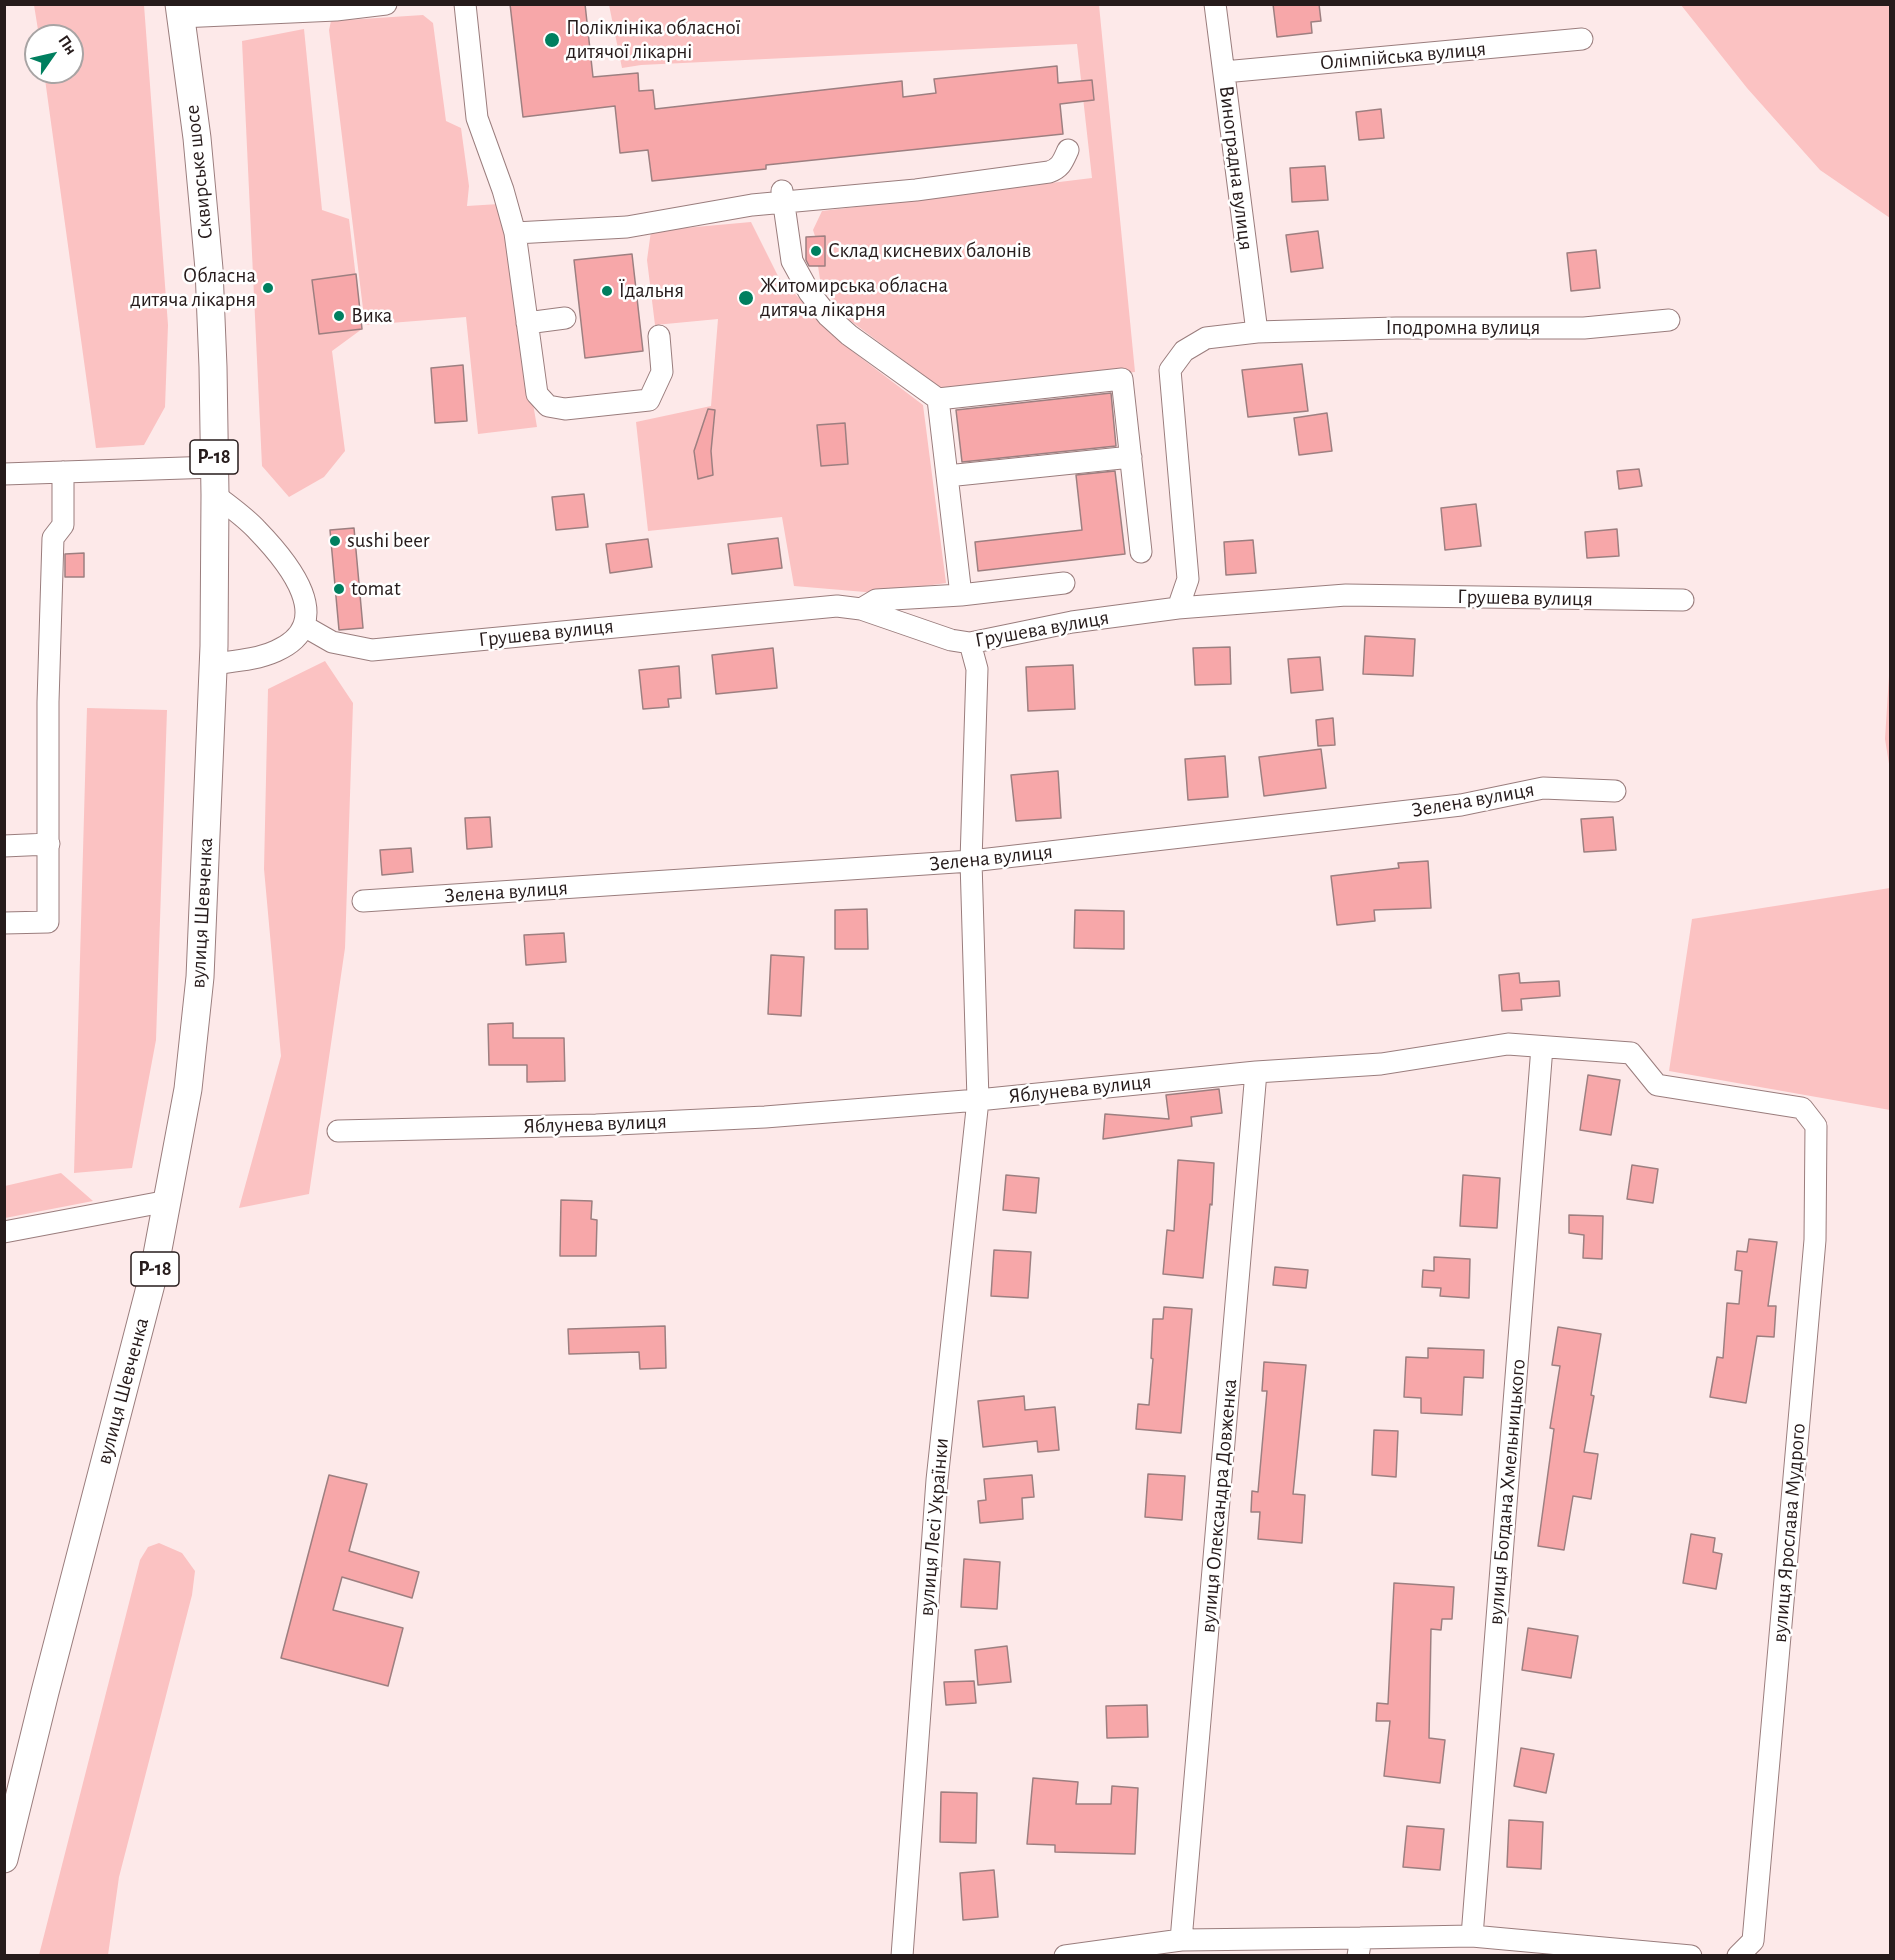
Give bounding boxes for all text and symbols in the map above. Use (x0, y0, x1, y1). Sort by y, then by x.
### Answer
place label: Поліклініка обласної дитячої лікарні (566, 15, 741, 65)
north arrow (24, 24, 84, 84)
marker: Поліклініка обласної дитячої лікарні (543, 31, 561, 49)
text: Пн (55, 32, 79, 58)
street label: Олімпійська вулиця (1319, 36, 1487, 76)
street label: Виноградна вулиця (1213, 84, 1259, 252)
street label: Сквирське шосе (179, 104, 219, 240)
place label: Склад кисневих балонів (828, 238, 1031, 264)
marker: Склад кисневих балонів (809, 244, 823, 258)
place label: Обласна дитяча лікарня (130, 263, 256, 313)
place label: Житомирська обласна дитяча лікарня (760, 273, 948, 323)
place label: Їдальня (619, 278, 684, 304)
marker: Обласна дитяча лікарня (261, 281, 275, 295)
marker: Їдальня (600, 284, 614, 298)
marker: Житомирська обласна дитяча лікарня (737, 289, 755, 307)
place label: Вика (351, 303, 392, 329)
marker: Вика (332, 309, 346, 323)
street label: Іподромна вулиця (1386, 315, 1540, 341)
road number: Р-18 (190, 440, 238, 474)
place label: sushi beer (347, 528, 430, 554)
marker: sushi beer (328, 534, 342, 548)
place label: tomat (351, 576, 401, 602)
marker: tomat (332, 582, 346, 596)
street label: Грушева вулиця (1457, 584, 1593, 612)
street label: Грушева вулиця (973, 605, 1111, 653)
street label: Грушева вулиця (477, 613, 615, 653)
street label: Зелена вулиця (1410, 777, 1536, 823)
street label: вулиця Шевченка (185, 837, 219, 989)
street label: Зелена вулиця (928, 839, 1054, 877)
street label: Зелена вулиця (443, 875, 569, 909)
street label: Яблунева вулиця (1007, 1069, 1153, 1109)
street label: Яблунева вулиця (523, 1109, 667, 1139)
road number: Р-18 (131, 1252, 179, 1286)
street label: вулиця Шевченка (91, 1315, 155, 1467)
street label: вулиця Богдана Хмельницького (1483, 1358, 1531, 1626)
street label: вулиця Олександра Довженка (1195, 1378, 1243, 1634)
street label: вулиця Ярослава Мудрого (1767, 1422, 1811, 1644)
street label: вулиця Лесі Українки (914, 1437, 954, 1617)

